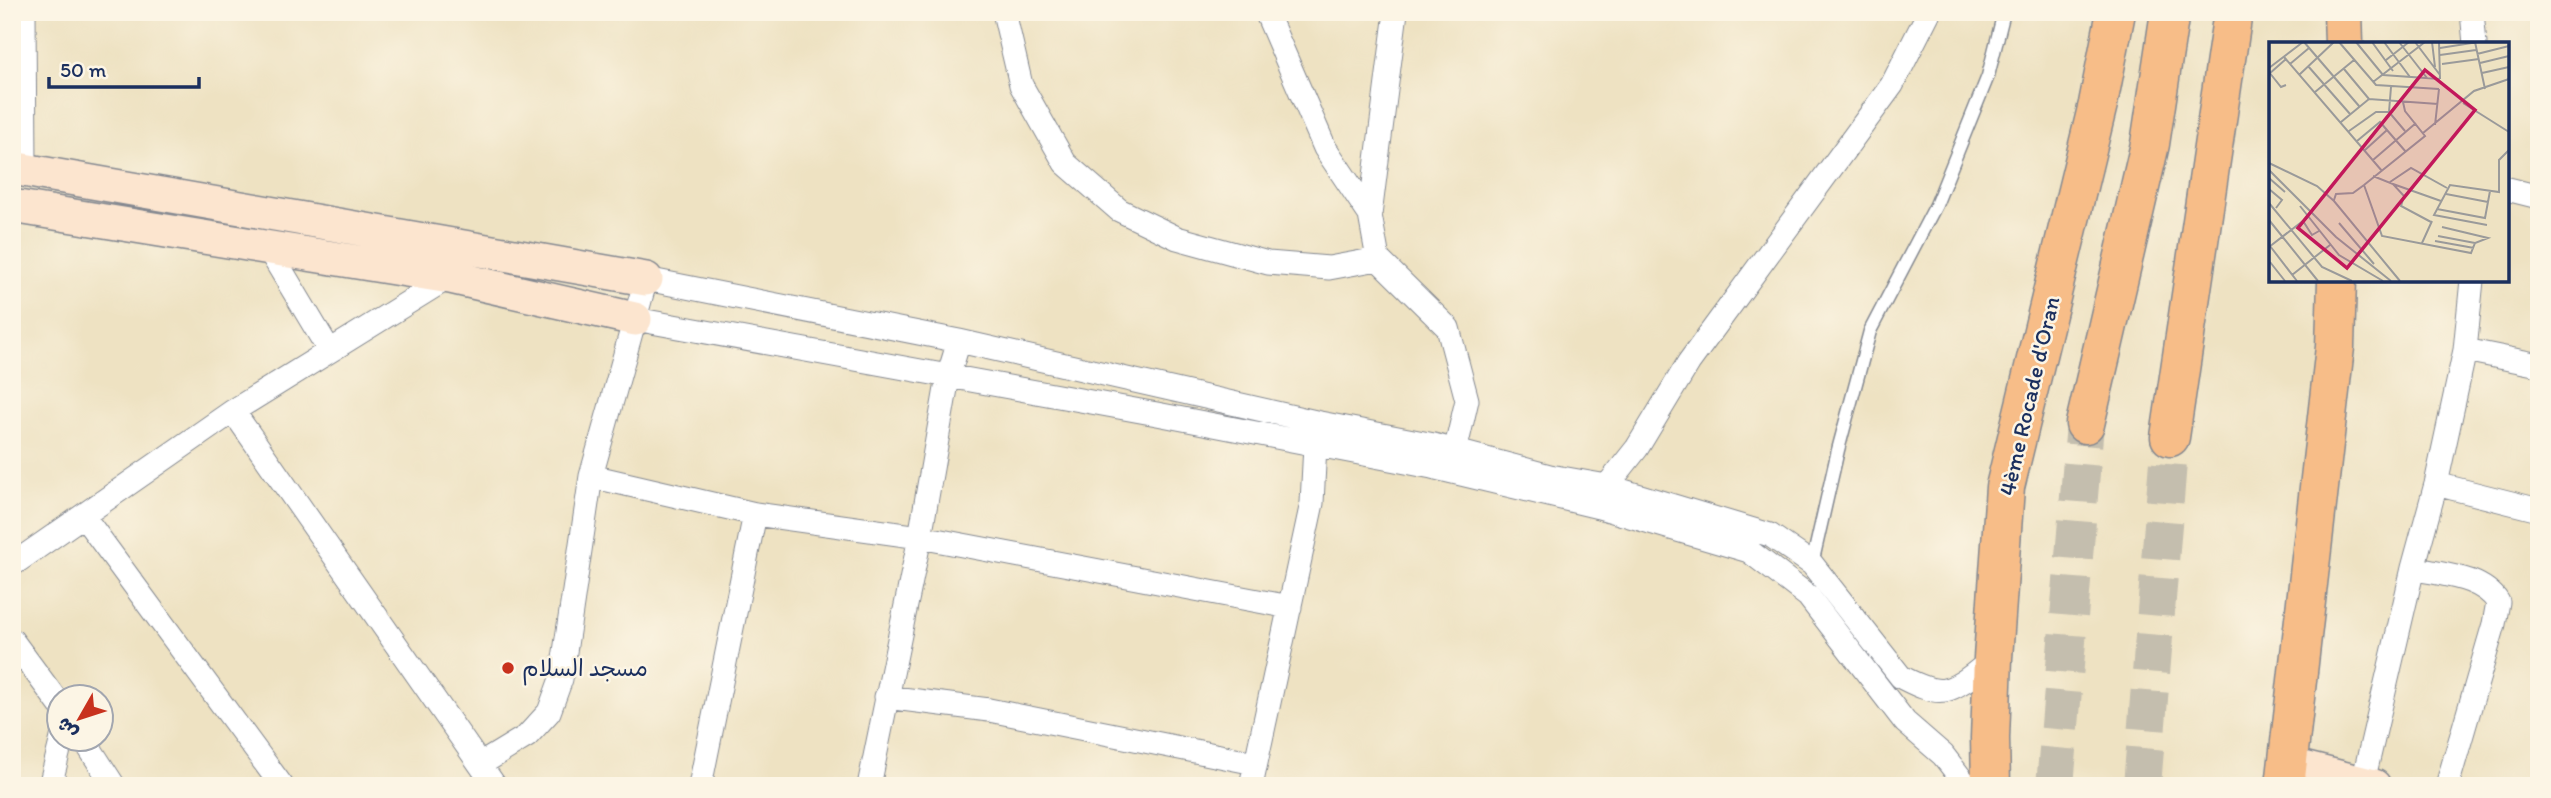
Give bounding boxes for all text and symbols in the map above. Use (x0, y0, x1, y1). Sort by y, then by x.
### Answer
inset map (2269, 42, 2509, 282)
scale bar (49, 46, 200, 90)
text: 50 m (60, 57, 107, 82)
street label: 4ème Rocade d'Oran (1992, 294, 2066, 498)
place label: مسجد السلام (522, 654, 648, 686)
marker: مسجد السلام (500, 660, 516, 676)
north arrow (46, 682, 116, 752)
text: ش (52, 713, 83, 744)

